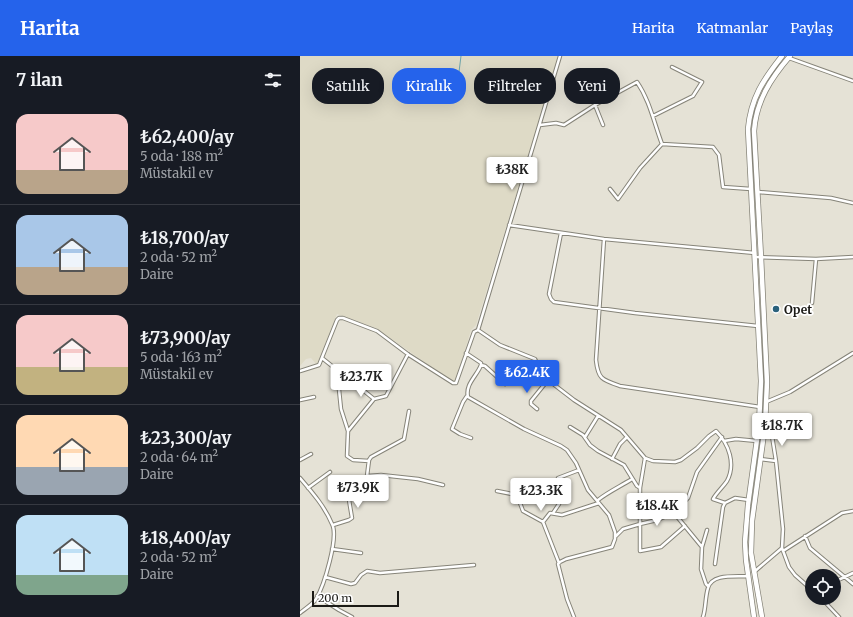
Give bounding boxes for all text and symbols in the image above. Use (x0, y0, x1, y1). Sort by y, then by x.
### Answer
text: Harita (20, 16, 80, 40)
text: Harita (632, 19, 674, 37)
text: Katmanlar (696, 19, 768, 37)
text: Paylaş (790, 19, 833, 37)
chip: Satılık (312, 68, 384, 104)
chip: Kiralık (392, 68, 466, 104)
chip: Filtreler (474, 68, 556, 104)
chip: Yeni (564, 68, 620, 104)
text: 7 ilan (16, 69, 63, 91)
icon: filters (262, 69, 284, 91)
text: ₺62,400/ay (140, 126, 234, 148)
icon: home (48, 130, 96, 178)
text: 5 oda · 188 m² (140, 148, 223, 165)
pin: ₺38K (488, 157, 536, 191)
text: ₺38K (495, 161, 529, 178)
text: Müstakil ev (140, 165, 213, 182)
text: ₺18,700/ay (140, 227, 229, 249)
icon: home (48, 231, 96, 279)
text: 2 oda · 52 m² (140, 249, 217, 266)
text: Daire (140, 266, 173, 283)
place label: Opet (784, 302, 812, 317)
marker: Opet (771, 304, 781, 314)
text: ₺73,900/ay (140, 327, 230, 349)
icon: home (48, 331, 96, 379)
text: 5 oda · 163 m² (140, 349, 222, 366)
pin: ₺62.4K (494, 360, 560, 394)
pin: ₺23.7K (328, 364, 394, 398)
text: ₺62.4K (504, 364, 550, 381)
text: Müstakil ev (140, 366, 213, 383)
text: ₺23.7K (339, 368, 383, 385)
pin: ₺18.7K (749, 413, 815, 447)
text: ₺18.7K (761, 417, 803, 434)
text: ₺23,300/ay (140, 427, 231, 449)
icon: home (48, 431, 96, 479)
text: 2 oda · 64 m² (140, 449, 218, 466)
text: Daire (140, 466, 173, 483)
pin: ₺73.9K (325, 475, 391, 509)
pin: ₺23.3K (508, 478, 574, 512)
text: ₺73.9K (337, 479, 379, 496)
text: ₺23.3K (519, 482, 563, 499)
pin: ₺18.4K (624, 493, 690, 527)
text: ₺18.4K (636, 497, 678, 514)
text: ₺18,400/ay (140, 527, 231, 549)
icon: home (48, 531, 96, 579)
text: 2 oda · 52 m² (140, 549, 217, 566)
text: Daire (140, 566, 173, 583)
map controls (805, 569, 841, 605)
button: locate (805, 569, 841, 605)
scale bar (312, 589, 399, 608)
text: 200 m (318, 591, 352, 605)

